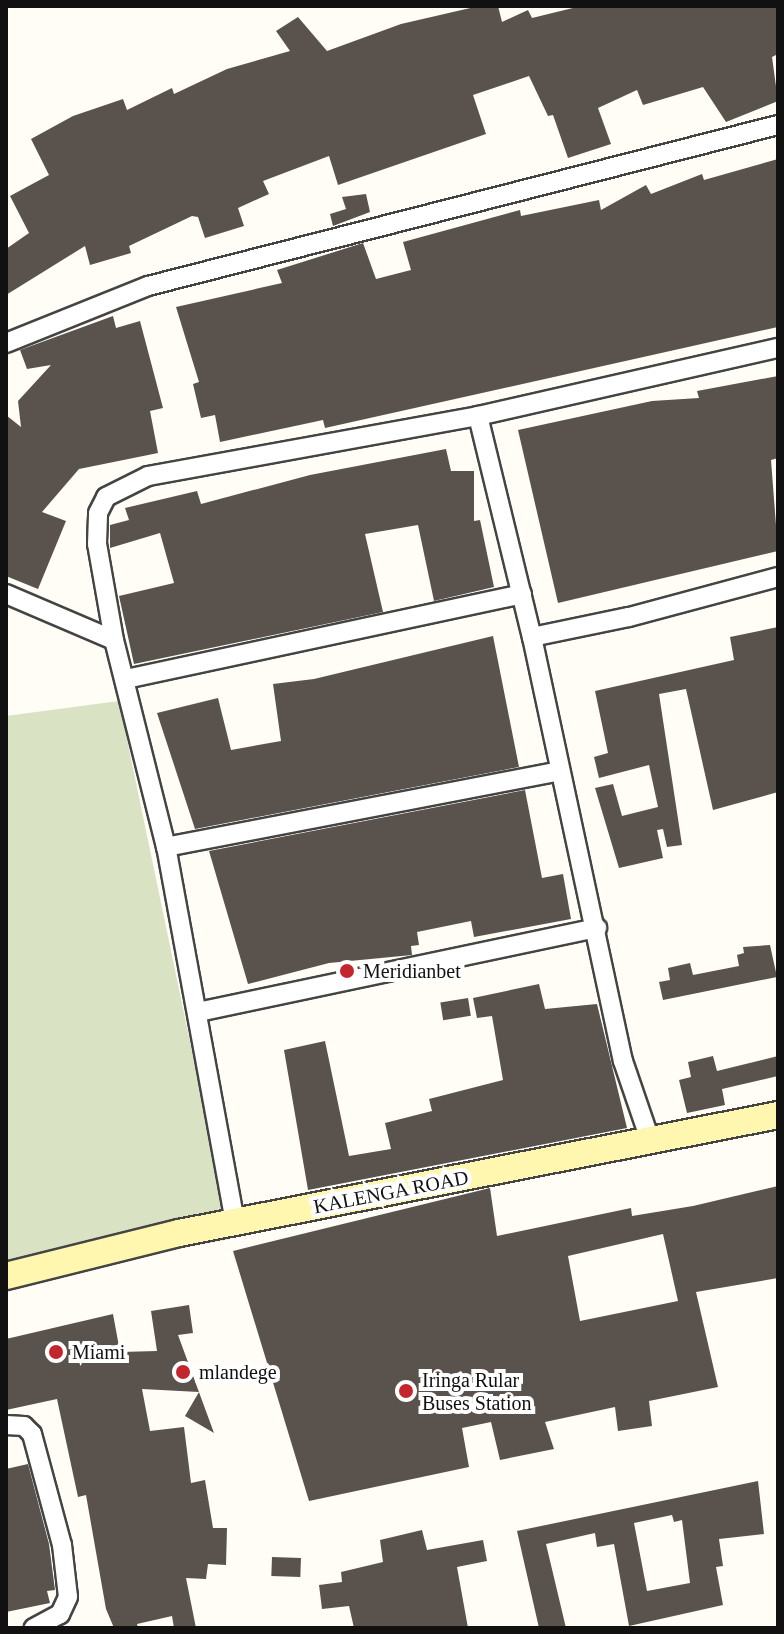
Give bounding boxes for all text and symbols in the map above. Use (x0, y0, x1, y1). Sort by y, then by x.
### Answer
place label: Meridianbet (363, 959, 461, 983)
marker: Meridianbet (338, 962, 356, 980)
street label: KALENGA ROAD (311, 1165, 471, 1219)
place label: Miami (72, 1340, 125, 1364)
marker: Miami (47, 1343, 65, 1361)
place label: mlandege (199, 1360, 277, 1384)
marker: mlandege (174, 1363, 192, 1381)
place label: Iringa Rular Buses Station (422, 1368, 531, 1415)
marker: Iringa Rular Buses Station (397, 1382, 415, 1400)

